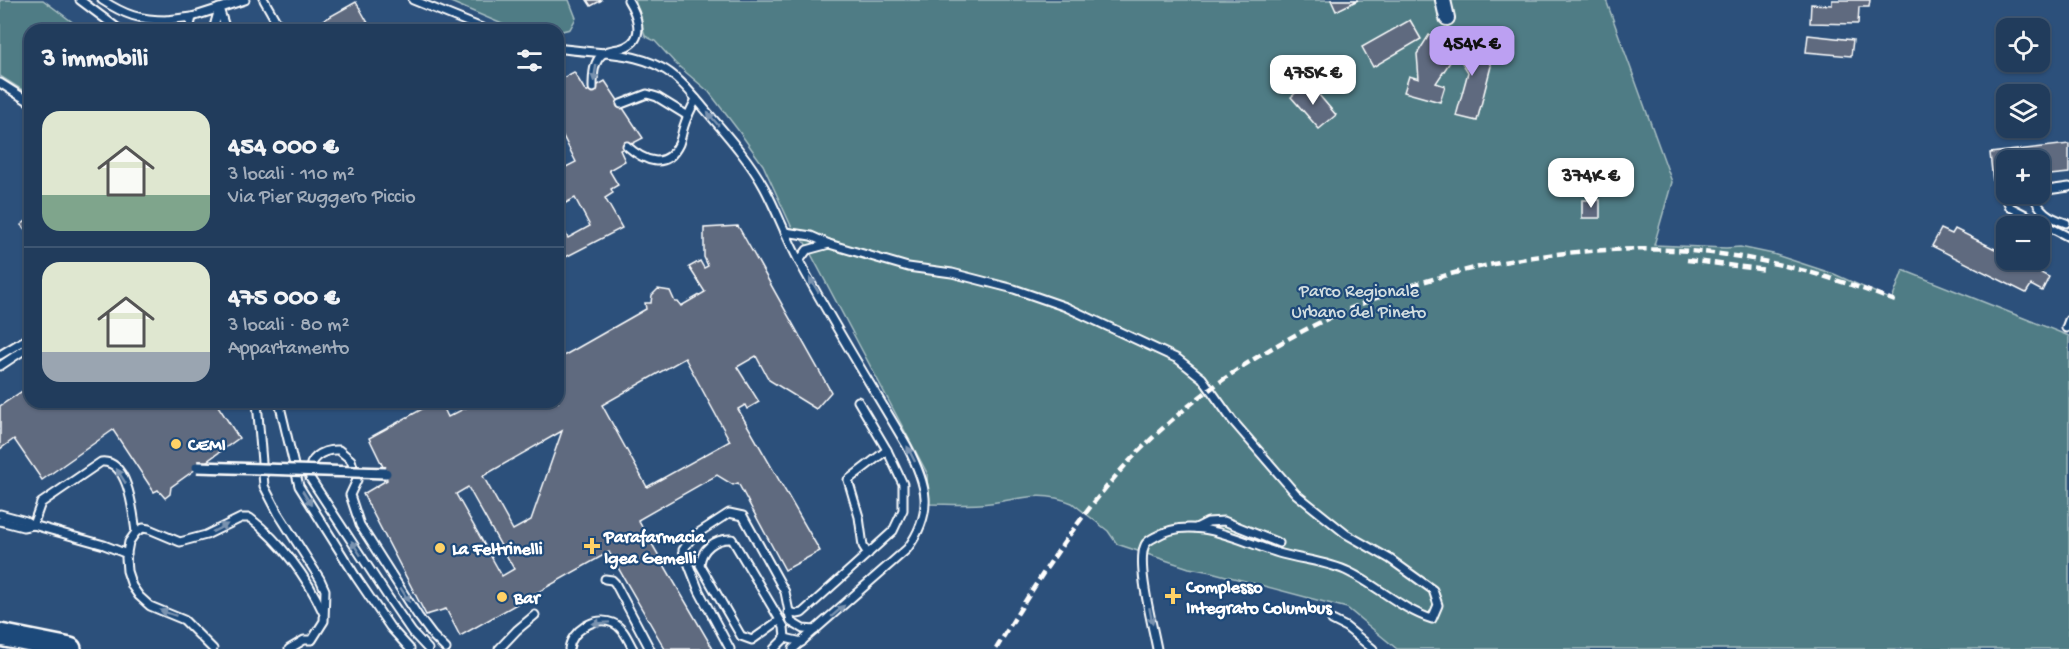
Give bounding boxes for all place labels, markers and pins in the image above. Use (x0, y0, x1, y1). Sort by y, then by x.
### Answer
pin: 454K € (1423, 26, 1521, 77)
pin: 475K € (1264, 55, 1362, 106)
pin: 374K € (1542, 158, 1640, 209)
place label: CEMI (187, 436, 226, 457)
marker: CEMI (169, 437, 183, 451)
place label: Parafarmacia Igea Gemelli (603, 528, 706, 570)
marker: Parafarmacia Igea Gemelli (585, 539, 599, 553)
place label: La Feltrinelli (452, 540, 543, 561)
marker: La Feltrinelli (433, 541, 447, 555)
place label: Complesso Integrato Columbus (1185, 578, 1333, 620)
marker: Complesso Integrato Columbus (1164, 587, 1182, 605)
place label: Bar (513, 589, 542, 610)
marker: Bar (495, 590, 509, 604)

